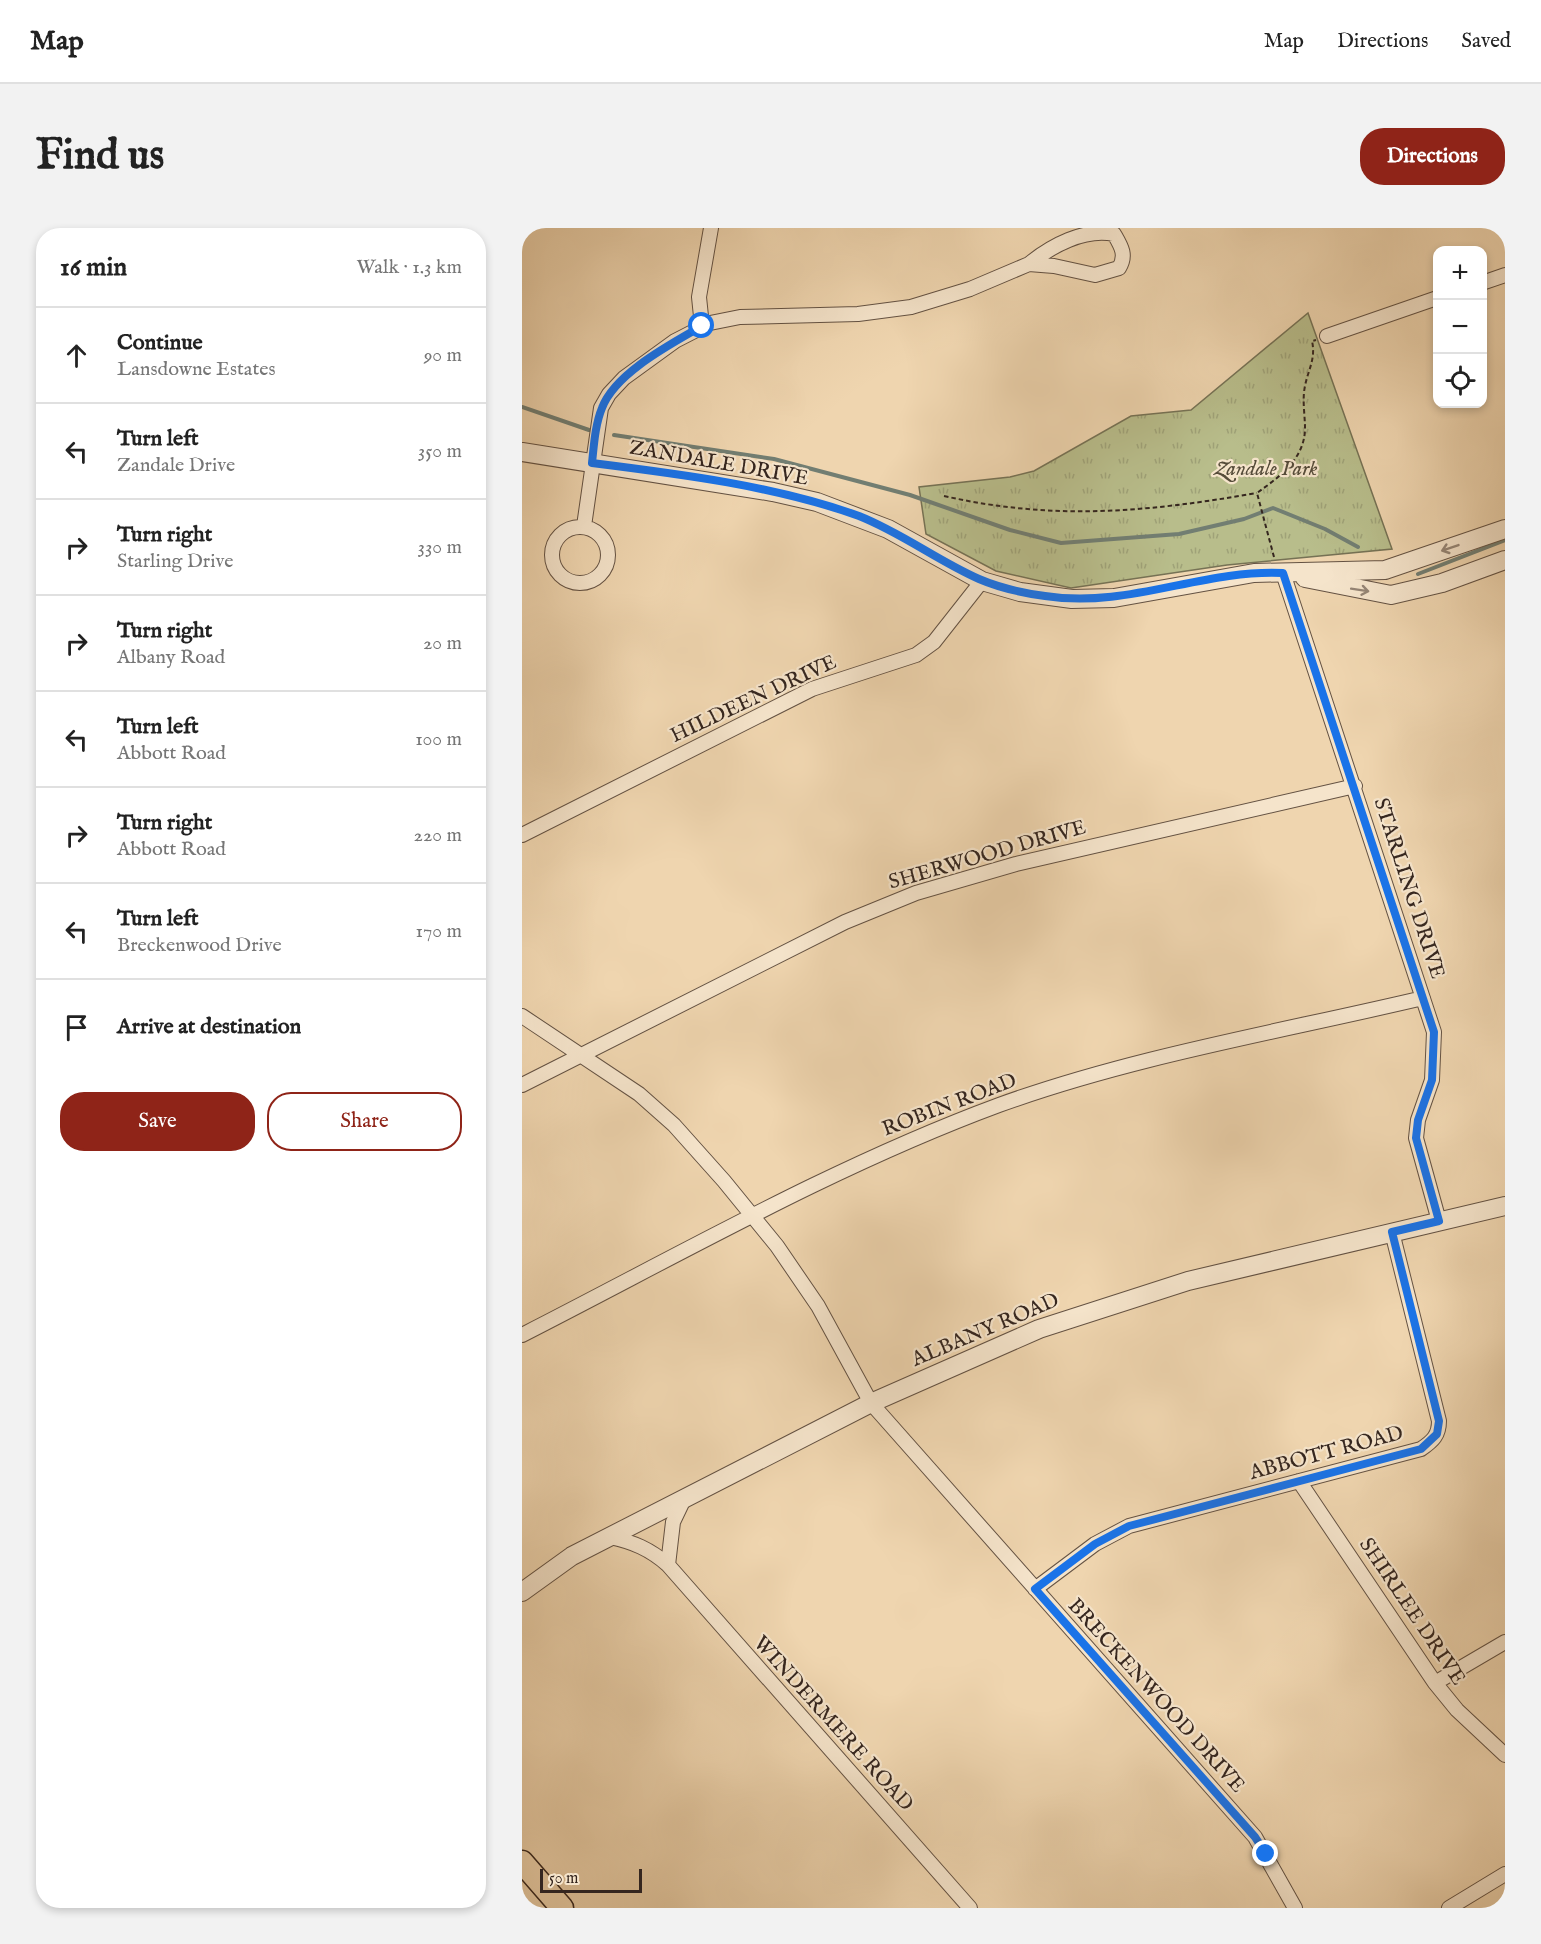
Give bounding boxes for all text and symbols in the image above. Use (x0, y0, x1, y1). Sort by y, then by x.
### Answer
text: Map (30, 24, 84, 59)
text: Map (1264, 28, 1304, 55)
text: Directions (1337, 28, 1428, 55)
text: Saved (1461, 28, 1511, 55)
button: Directions (1360, 128, 1505, 185)
text: Find us (36, 130, 164, 183)
map controls (1433, 246, 1487, 408)
button: + (1433, 246, 1487, 300)
text: 16 min (60, 251, 127, 284)
text: Walk · 1.3 km (356, 255, 462, 280)
button: − (1433, 300, 1487, 354)
route start (688, 312, 714, 338)
text: Continue (117, 329, 203, 357)
icon: ahead (60, 339, 93, 372)
text: 90 m (424, 343, 462, 368)
button: locate (1433, 354, 1487, 408)
text: Lansdowne Estates (117, 357, 276, 382)
text: Turn left (117, 425, 199, 453)
street label: ZANDALE DRIVE (627, 434, 810, 493)
icon: left (60, 435, 93, 468)
text: 350 m (418, 439, 462, 464)
text: Zandale Drive (117, 453, 235, 478)
park label: Zandale Park (1213, 456, 1318, 483)
text: Turn right (117, 521, 212, 549)
icon: right (60, 531, 93, 564)
text: 330 m (417, 535, 462, 560)
one-way arrow (1441, 544, 1460, 555)
text: Starling Drive (117, 549, 233, 574)
one-way arrow (1350, 584, 1370, 595)
text: Turn right (117, 617, 212, 645)
icon: right (60, 627, 93, 660)
text: 20 m (423, 631, 462, 656)
text: Albany Road (117, 645, 225, 670)
street label: HILDEEN DRIVE (666, 649, 841, 750)
text: Turn left (117, 713, 199, 741)
icon: left (60, 723, 93, 756)
text: 100 m (415, 727, 462, 752)
text: Abbott Road (117, 741, 226, 766)
street label: STARLING DRIVE (1367, 795, 1451, 982)
text: Turn right (117, 809, 212, 837)
street label: SHERWOOD DRIVE (886, 814, 1089, 897)
icon: right (60, 819, 93, 852)
text: 220 m (414, 823, 462, 848)
text: Abbott Road (117, 837, 226, 862)
text: Turn left (117, 905, 199, 933)
icon: left (60, 915, 93, 948)
text: 170 m (416, 919, 462, 944)
text: Breckenwood Drive (117, 933, 282, 958)
icon: arrive (60, 1011, 93, 1044)
text: Arrive at destination (117, 1013, 301, 1041)
street label: ROBIN ROAD (879, 1067, 1021, 1143)
button: Save (60, 1092, 255, 1151)
button: Share (267, 1092, 462, 1151)
street label: ALBANY ROAD (907, 1287, 1063, 1374)
street label: ABBOTT ROAD (1245, 1420, 1406, 1487)
street label: SHIRLEE DRIVE (1352, 1533, 1471, 1691)
street label: BRECKENWOOD DRIVE (1061, 1593, 1250, 1799)
street label: WINDERMERE ROAD (747, 1631, 919, 1817)
route end (1252, 1840, 1278, 1866)
scale bar (540, 1866, 642, 1894)
text: 50 m (549, 1869, 578, 1889)

